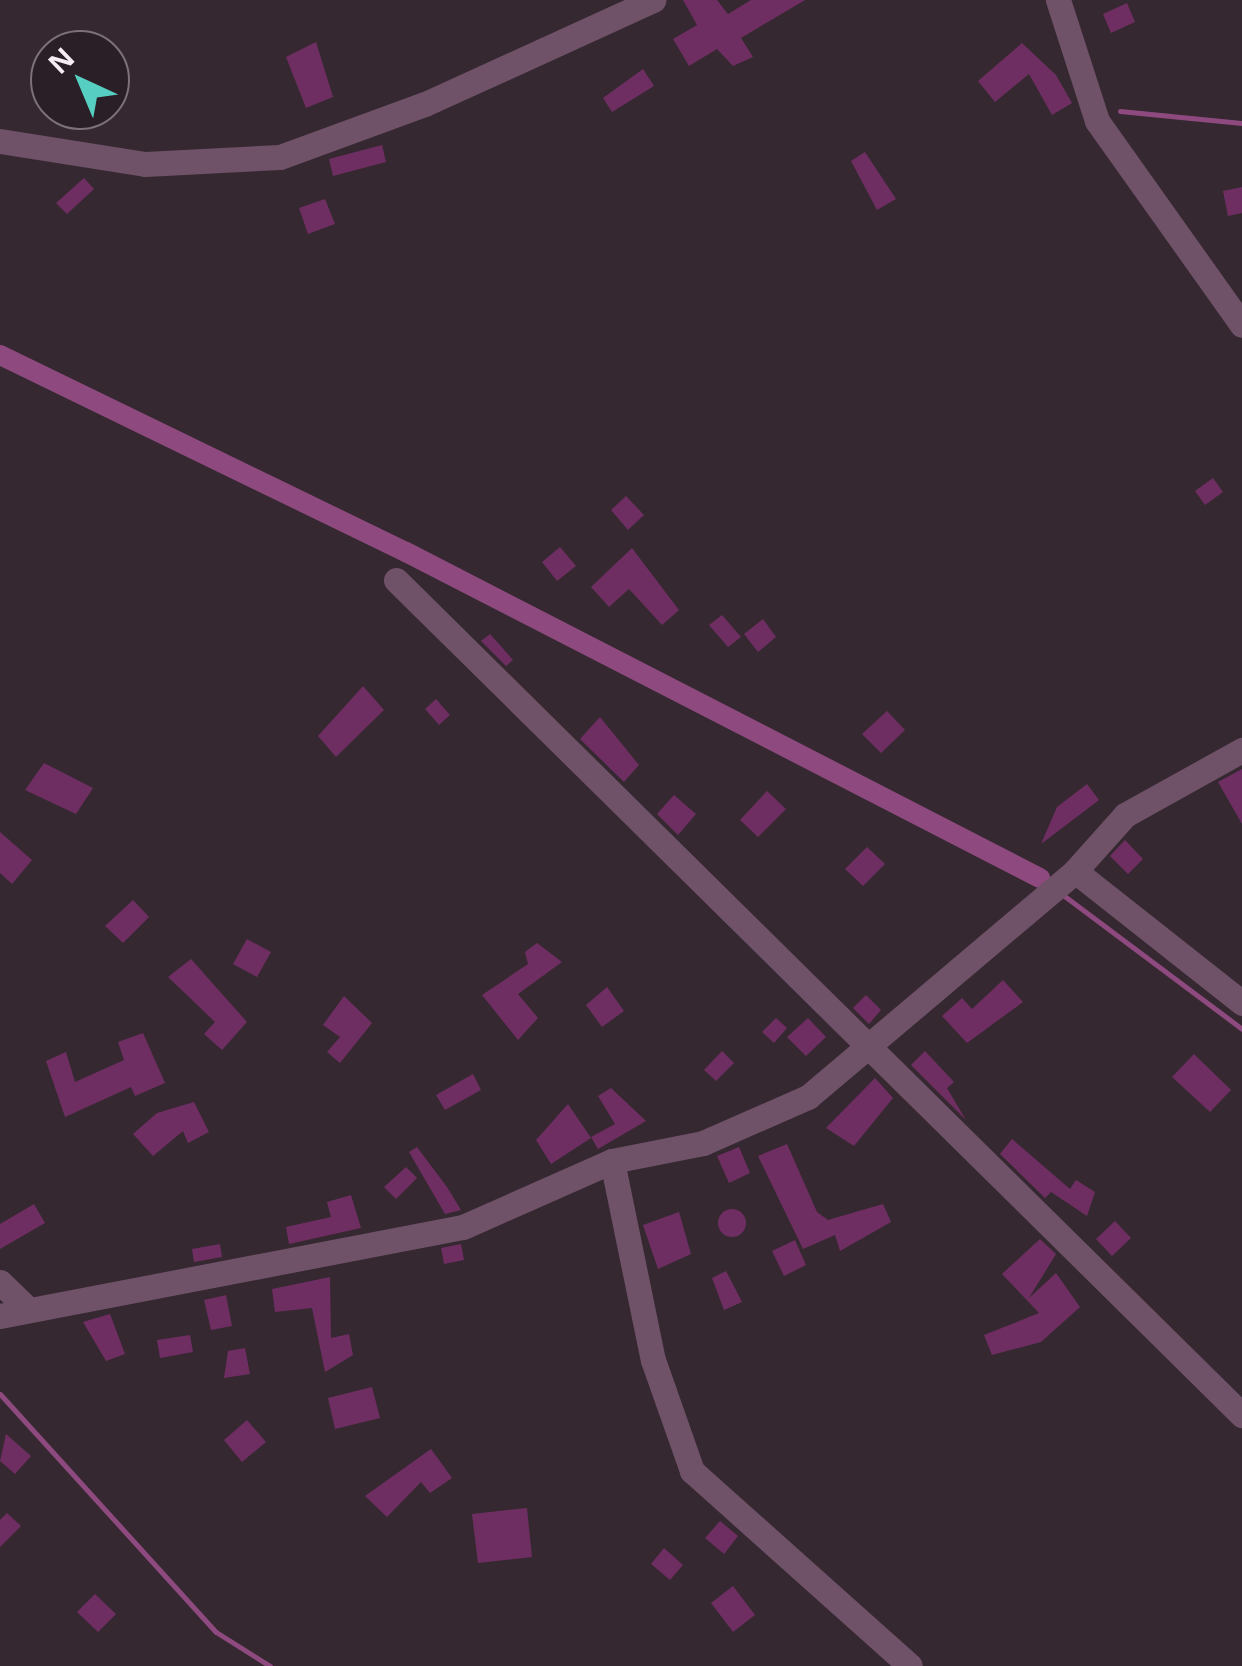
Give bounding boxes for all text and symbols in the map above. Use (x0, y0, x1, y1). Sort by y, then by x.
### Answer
north arrow (30, 30, 130, 130)
text: N (39, 38, 82, 81)

